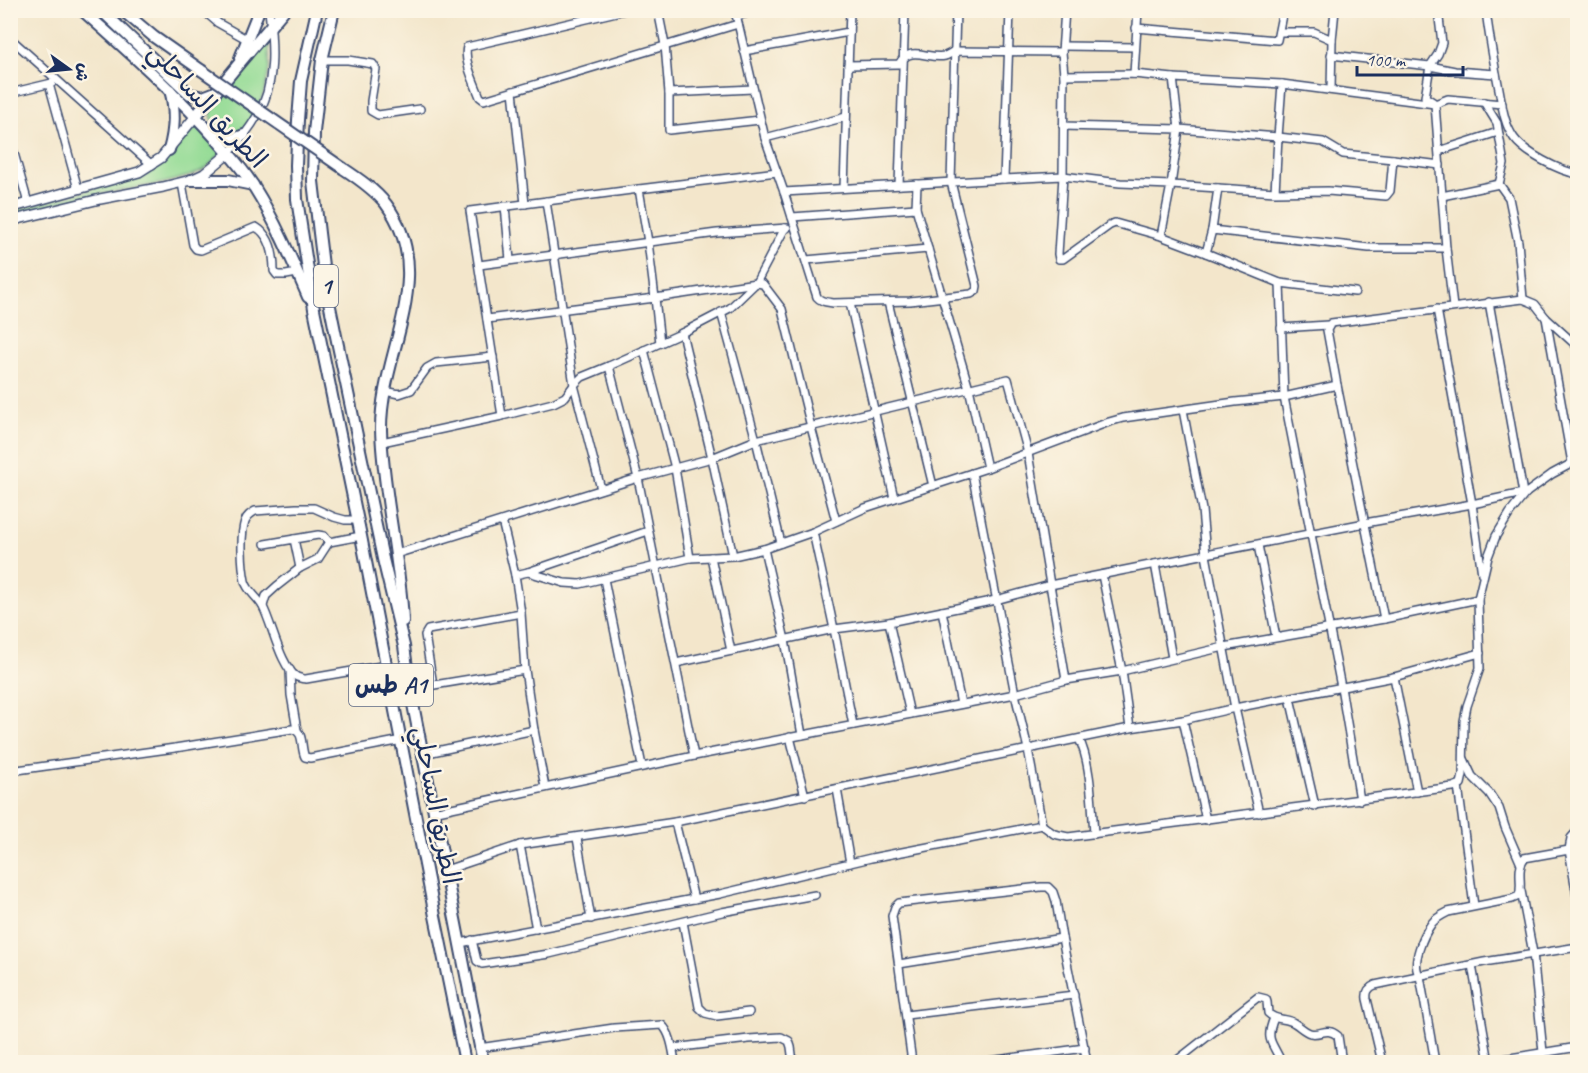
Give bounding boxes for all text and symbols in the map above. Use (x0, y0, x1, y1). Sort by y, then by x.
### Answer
street label: الطريق الساحلي (136, 35, 274, 179)
north arrow (39, 39, 99, 99)
scale bar (1357, 39, 1464, 77)
text: 100 m (1366, 49, 1407, 71)
text: ش (71, 62, 94, 84)
road number: 1 (314, 265, 338, 307)
road number: طس A1 (349, 664, 433, 706)
street label: الطريق الساحلي (399, 723, 468, 888)

